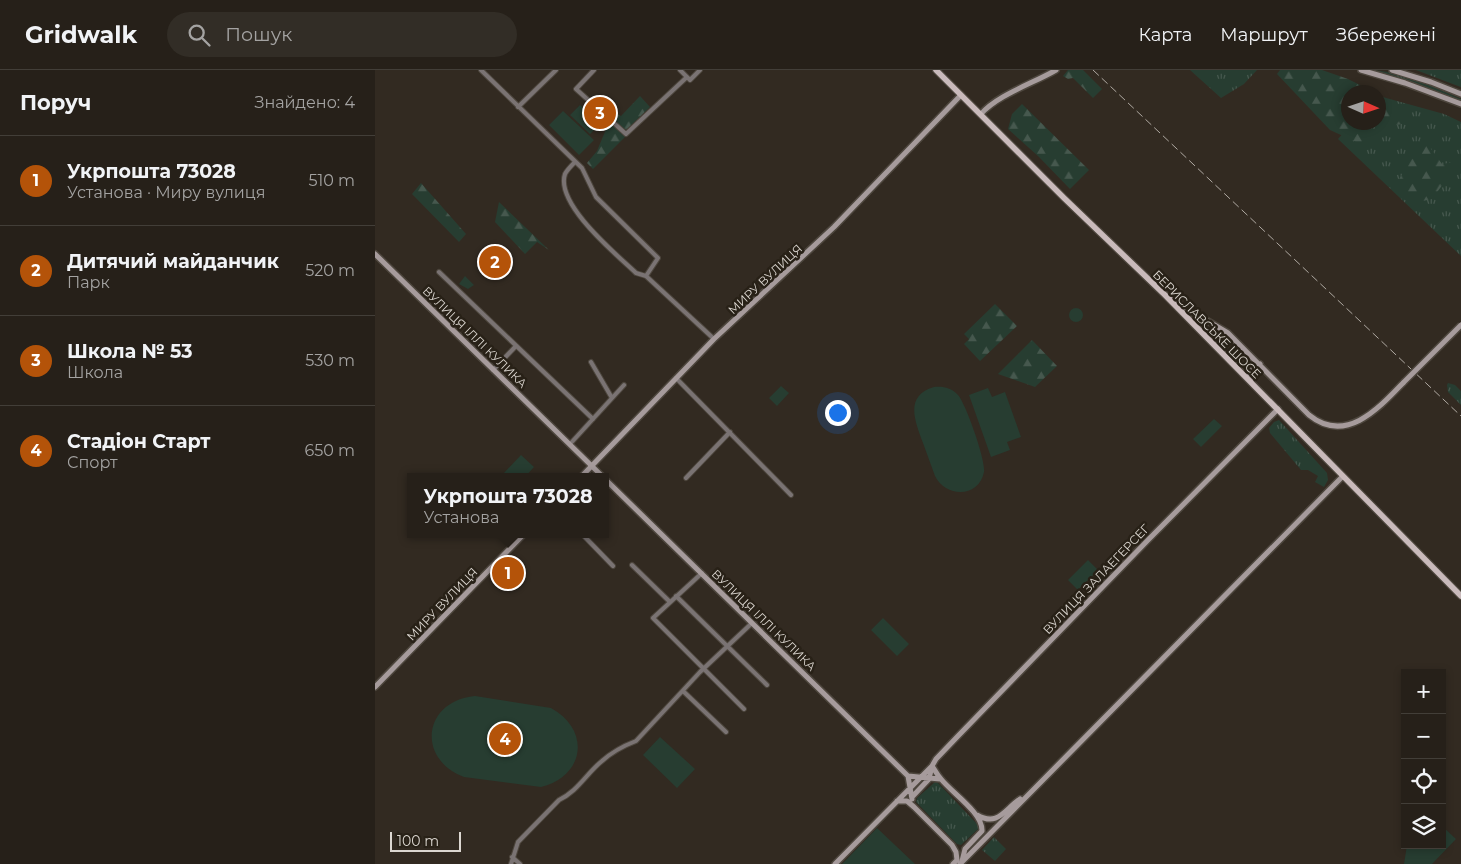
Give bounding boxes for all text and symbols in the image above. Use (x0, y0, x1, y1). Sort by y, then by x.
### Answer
search box (167, 12, 517, 57)
text: Gridwalk (25, 20, 137, 49)
icon: search (185, 21, 213, 49)
text: Пошук (225, 23, 292, 46)
text: Карта (1139, 24, 1192, 46)
text: Маршрут (1220, 24, 1308, 46)
text: Збережені (1336, 24, 1436, 46)
north arrow (1341, 85, 1386, 130)
text: Поруч (20, 90, 91, 115)
text: Знайдено: 4 (254, 93, 355, 112)
pin: 3 (584, 94, 616, 132)
text: Укрпошта 73028 (67, 160, 236, 183)
text: 1 (33, 171, 39, 190)
text: 510 m (308, 171, 355, 190)
text: Установа · Миру вулиця (67, 183, 266, 202)
street label: МИРУ ВУЛИЦЯ (725, 241, 805, 317)
pin: 2 (479, 243, 511, 281)
text: Дитячий майданчик (67, 250, 279, 273)
text: 2 (31, 261, 41, 280)
text: 520 m (305, 261, 355, 280)
street label: БЕРИСЛАВСЬКЕ ШОСЕ (1150, 267, 1264, 381)
text: Парк (67, 273, 110, 292)
street label: ВУЛИЦЯ ІЛЛІ КУЛИКА (420, 283, 530, 391)
text: Школа № 53 (67, 340, 193, 363)
text: 3 (31, 351, 41, 370)
text: 530 m (305, 351, 355, 370)
text: Школа (67, 363, 123, 382)
your location (825, 400, 851, 426)
text: Стадіон Старт (67, 430, 210, 453)
text: 4 (30, 441, 42, 460)
text: 650 m (304, 441, 355, 460)
text: Спорт (67, 453, 118, 472)
popup (407, 473, 609, 538)
text: Укрпошта 73028 (424, 485, 592, 508)
text: Установа (424, 508, 499, 527)
street label: ВУЛИЦЯ ЗАЛАЕГЕРСЕГ (1039, 521, 1153, 637)
pin: 1 (492, 554, 524, 592)
street label: МИРУ ВУЛИЦЯ (403, 564, 481, 644)
street label: ВУЛИЦЯ ІЛЛІ КУЛИКА (709, 566, 819, 674)
map controls (1401, 669, 1446, 849)
button: + (1401, 669, 1446, 714)
button: − (1401, 714, 1446, 759)
pin: 4 (489, 720, 521, 758)
button: locate (1401, 759, 1446, 804)
button: layers (1401, 804, 1446, 849)
scale bar (390, 829, 461, 852)
text: 100 m (397, 832, 439, 850)

